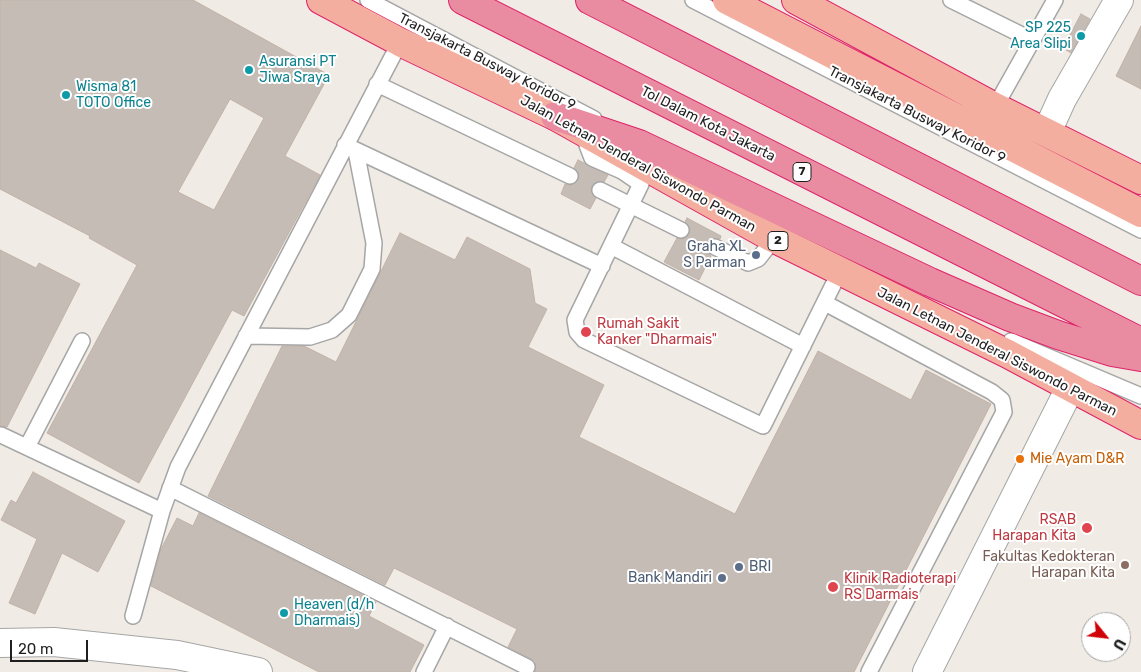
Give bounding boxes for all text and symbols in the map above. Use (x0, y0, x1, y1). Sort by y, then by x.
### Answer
street label: Transjakarta Busway Koridor 9 (396, 10, 578, 114)
place label: SP 225 Area Slipi (1010, 20, 1071, 52)
marker: SP 225 Area Slipi (1075, 30, 1087, 42)
place label: Asuransi PT Jiwa Sraya (259, 54, 336, 86)
street label: Transjakarta Busway Koridor 9 (826, 63, 1008, 167)
marker: Asuransi PT Jiwa Sraya (243, 64, 255, 76)
place label: Wisma 81 TOTO Office (76, 79, 151, 111)
street label: Tol Dalam Kota Jakarta (638, 83, 778, 165)
marker: Wisma 81 TOTO Office (60, 89, 72, 101)
street label: Jalan Letnan Jenderal Siswondo Parman (517, 92, 759, 236)
road number: 7 (793, 162, 811, 182)
road number: 2 (768, 232, 788, 250)
place label: Graha XL S Parman (683, 239, 746, 272)
marker: Graha XL S Parman (750, 249, 762, 261)
street label: Jalan Letnan Jenderal Siswondo Parman (874, 284, 1120, 420)
place label: Rumah Sakit Kanker "Dharmais" (597, 316, 717, 348)
marker: Rumah Sakit Kanker "Dharmais" (579, 325, 593, 339)
place label: Mie Ayam D&R (1030, 451, 1124, 467)
marker: Mie Ayam D&R (1014, 453, 1026, 465)
place label: RSAB Harapan Kita (992, 512, 1076, 544)
marker: RSAB Harapan Kita (1080, 521, 1094, 535)
place label: Fakultas Kedokteran Harapan Kita (983, 549, 1115, 582)
place label: BRI (749, 559, 771, 575)
marker: Fakultas Kedokteran Harapan Kita (1119, 559, 1131, 571)
marker: BRI (733, 561, 745, 573)
place label: Bank Mandiri (628, 570, 712, 586)
place label: Klinik Radioterapi RS Darmais (844, 571, 956, 604)
marker: Bank Mandiri (716, 572, 728, 584)
marker: Klinik Radioterapi RS Darmais (826, 580, 840, 594)
place label: Heaven (d/h Dharmais) (294, 597, 374, 630)
marker: Heaven (d/h Dharmais) (278, 607, 290, 619)
north arrow (1081, 612, 1131, 662)
scale bar (12, 630, 90, 662)
text: U (1109, 635, 1129, 653)
text: 20 m (18, 640, 53, 658)

